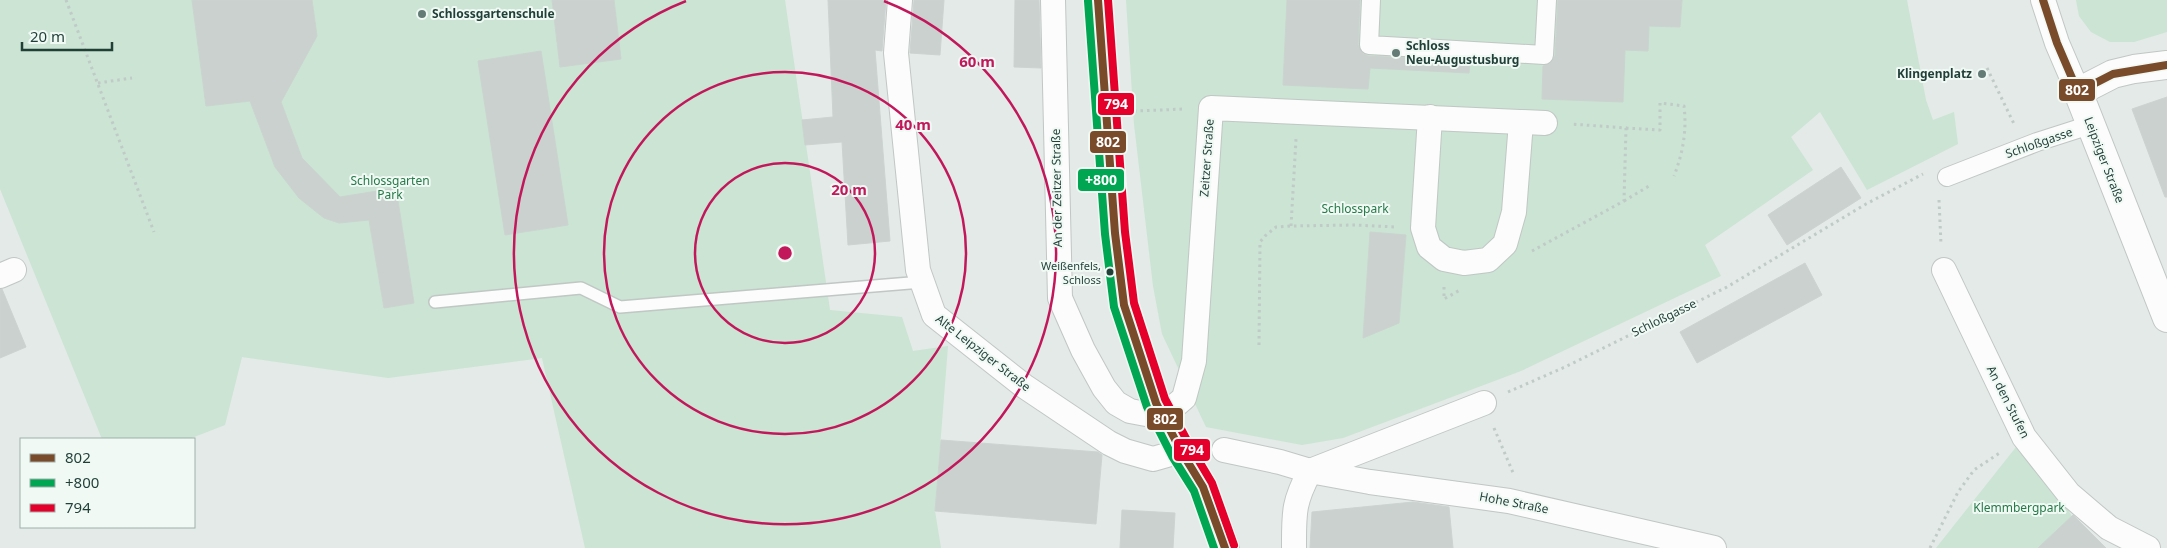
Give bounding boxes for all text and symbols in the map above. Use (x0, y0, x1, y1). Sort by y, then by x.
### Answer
place label: Schlossgartenschule (432, 5, 555, 22)
marker: Schlossgartenschule (416, 8, 428, 20)
scale bar (22, 20, 112, 52)
text: 20 m (30, 26, 65, 46)
place label: Schloss Neu-Augustusburg (1406, 37, 1519, 68)
marker: Schloss Neu-Augustusburg (1390, 47, 1402, 59)
text: 60 m (959, 51, 995, 71)
place label: Klingenplatz (1897, 65, 1972, 82)
marker: Klingenplatz (1976, 68, 1988, 80)
line badge: 802 (2058, 78, 2096, 102)
text: 802 (2065, 80, 2089, 99)
line badge: 794 (1097, 92, 1135, 116)
text: 794 (1104, 94, 1128, 113)
text: 40 m (895, 114, 931, 134)
street label: Leipziger Straße (2080, 114, 2129, 206)
street label: Zeitzer Straße (1195, 118, 1218, 198)
street label: Schloßgasse (2003, 123, 2075, 162)
street label: An der Zeitzer Straße (1047, 128, 1066, 247)
line badge: 802 (1089, 130, 1127, 154)
text: 802 (1096, 132, 1120, 151)
line badge: +800 (1077, 168, 1125, 192)
text: +800 (1085, 170, 1117, 189)
park label: Schlossgarten Park (350, 172, 430, 203)
text: 20 m (831, 179, 867, 199)
park label: Schlosspark (1321, 200, 1389, 217)
centre of rings (776, 244, 794, 262)
place label: Weißenfels, Schloss (1041, 258, 1101, 287)
marker: Weißenfels, Schloss (1105, 267, 1115, 277)
street label: Schloßgasse (1629, 294, 1699, 341)
street label: Alte Leipziger Straße (932, 310, 1034, 395)
street label: An den Stufen (1983, 362, 2034, 441)
line badge: 802 (1146, 407, 1184, 431)
text: 802 (1153, 409, 1177, 428)
legend (20, 438, 195, 528)
line badge: 794 (1173, 438, 1211, 462)
text: 794 (1180, 440, 1204, 459)
text: 802 (65, 447, 91, 467)
text: +800 (65, 472, 99, 492)
street label: Hohe Straße (1478, 487, 1550, 518)
text: 794 (65, 497, 91, 517)
park label: Klemmbergpark (1973, 499, 2065, 516)

